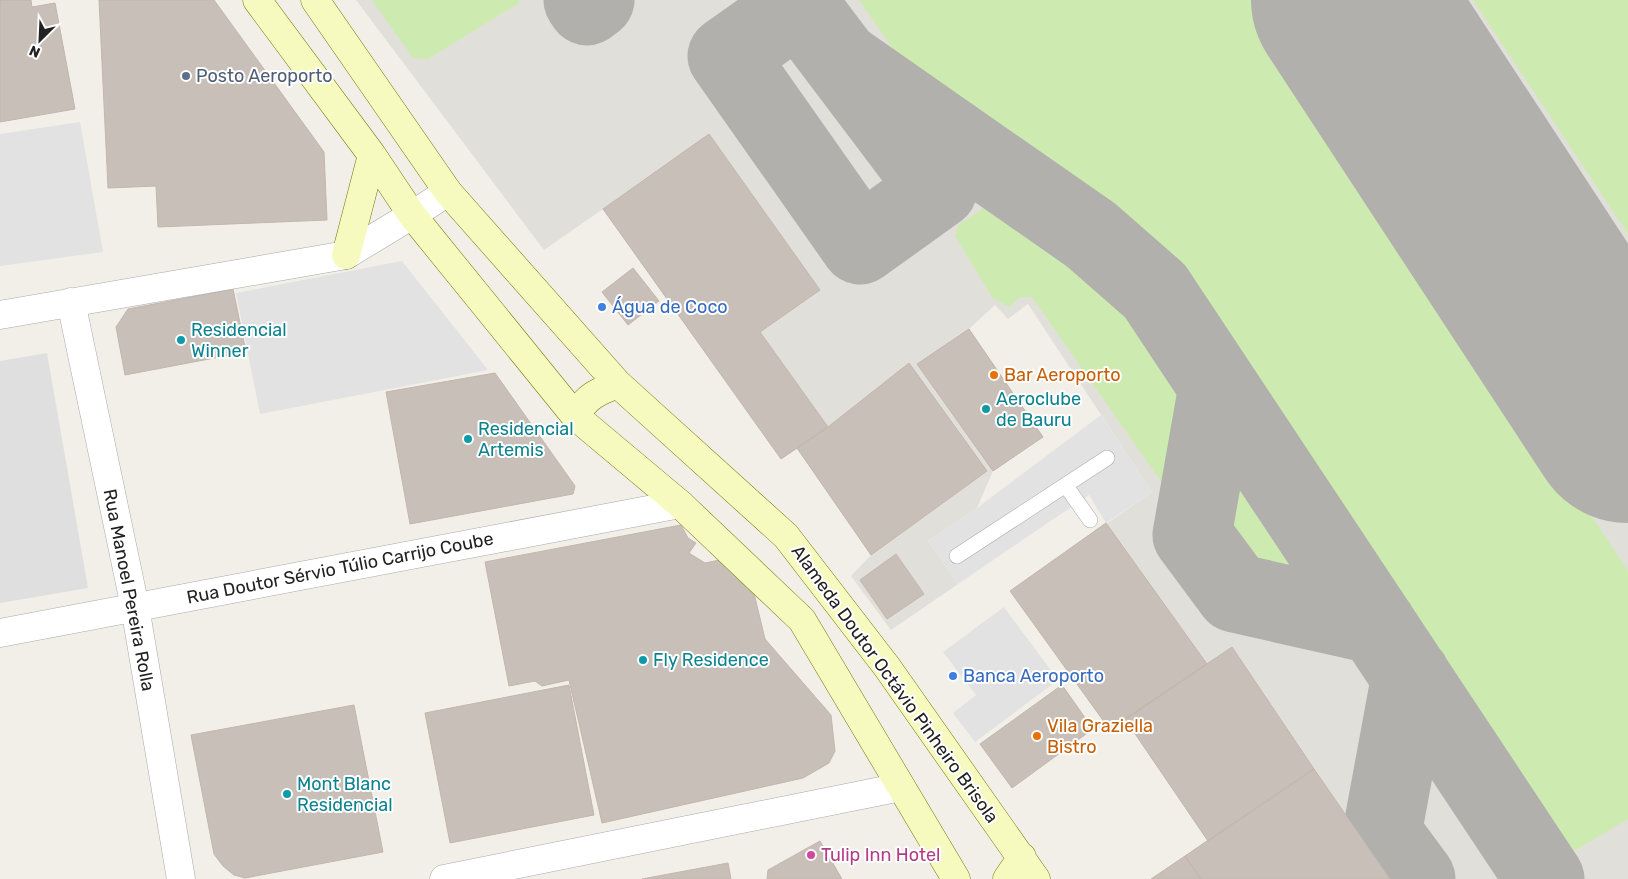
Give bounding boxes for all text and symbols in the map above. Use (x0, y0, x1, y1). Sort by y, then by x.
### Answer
north arrow (15, 15, 65, 65)
text: N (27, 42, 43, 61)
place label: Posto Aeroporto (196, 65, 333, 87)
marker: Posto Aeroporto (180, 70, 192, 82)
place label: Água de Coco (612, 296, 728, 318)
marker: Água de Coco (596, 301, 608, 313)
place label: Residencial Winner (191, 319, 287, 362)
marker: Residencial Winner (175, 334, 187, 346)
place label: Bar Aeroporto (1004, 364, 1121, 386)
marker: Bar Aeroporto (988, 369, 1000, 381)
place label: Aeroclube de Bauru (996, 388, 1081, 431)
marker: Aeroclube de Bauru (980, 403, 992, 415)
place label: Residencial Artemis (478, 418, 574, 461)
marker: Residencial Artemis (462, 433, 474, 445)
street label: Rua Manoel Pereira Rolla (99, 487, 159, 693)
street label: Rua Doutor Sérvio Túlio Carrijo Coube (185, 527, 495, 609)
street label: Alameda Doutor Octávio Pinheiro Brisola (787, 541, 1003, 827)
place label: Fly Residence (653, 649, 769, 671)
marker: Fly Residence (637, 654, 649, 666)
place label: Banca Aeroporto (963, 665, 1104, 687)
marker: Banca Aeroporto (947, 670, 959, 682)
place label: Vila Graziella Bistro (1047, 715, 1153, 758)
marker: Vila Graziella Bistro (1031, 730, 1043, 742)
place label: Mont Blanc Residencial (297, 773, 393, 816)
marker: Mont Blanc Residencial (281, 788, 293, 800)
place label: Tulip Inn Hotel (821, 844, 940, 866)
marker: Tulip Inn Hotel (805, 849, 817, 861)

